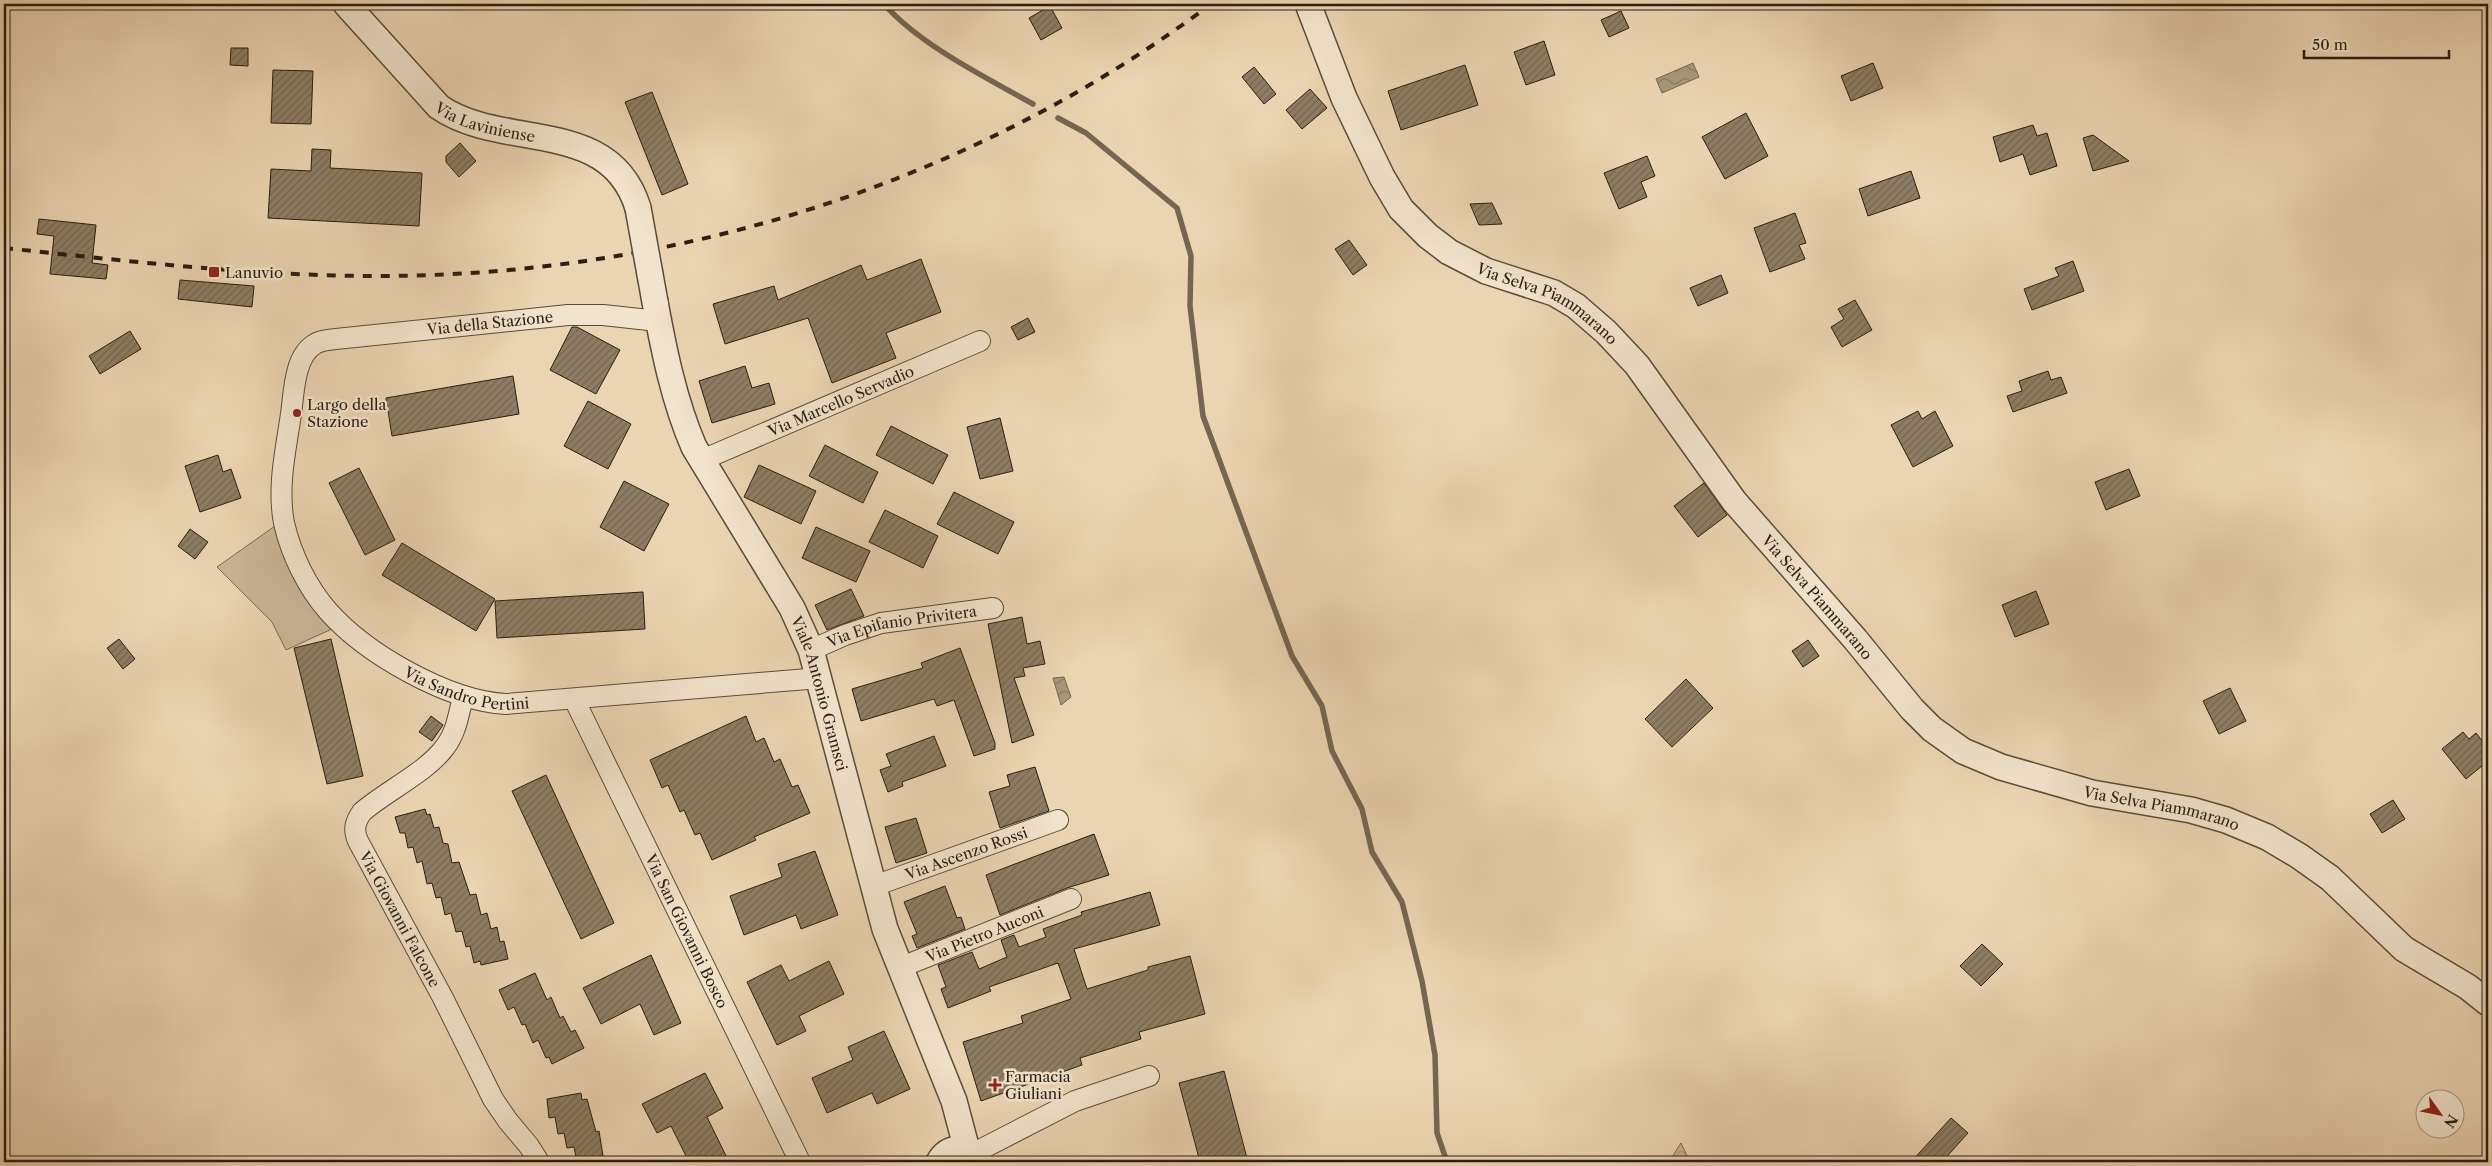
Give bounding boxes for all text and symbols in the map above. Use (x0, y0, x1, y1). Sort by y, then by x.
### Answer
scale bar (2304, 28, 2450, 60)
text: 50 m (2312, 35, 2348, 54)
street label: Via Laviniense (431, 97, 537, 146)
street label: Via Selva Piammarano (1472, 258, 1622, 348)
place label: Lanuvio (225, 263, 283, 282)
marker: Lanuvio (207, 265, 221, 279)
street label: Via della Stazione (425, 307, 554, 339)
street label: Via Marcello Servadio (764, 361, 917, 441)
place label: Largo della Stazione (307, 395, 386, 431)
marker: Largo della Stazione (291, 407, 303, 419)
street label: Via Selva Piammarano (1758, 530, 1877, 663)
street label: Via Epifanio Privitera (823, 601, 978, 652)
street label: Viale Antonio Gramsci (787, 612, 852, 773)
street label: Via Sandro Pertini (400, 662, 530, 714)
street label: Via Selva Piammarano (2080, 781, 2243, 834)
street label: Via Ascenzo Rossi (902, 822, 1030, 884)
street label: Via Giovanni Falcone (355, 847, 445, 990)
street label: Via San Giovanni Bosco (641, 850, 733, 1011)
street label: Via Pietro Auconi (922, 901, 1046, 966)
place label: Farmacia Giuliani (1005, 1067, 1071, 1103)
marker: Farmacia Giuliani (989, 1079, 1001, 1091)
north arrow (2414, 1088, 2464, 1138)
text: N (2440, 1111, 2462, 1131)

